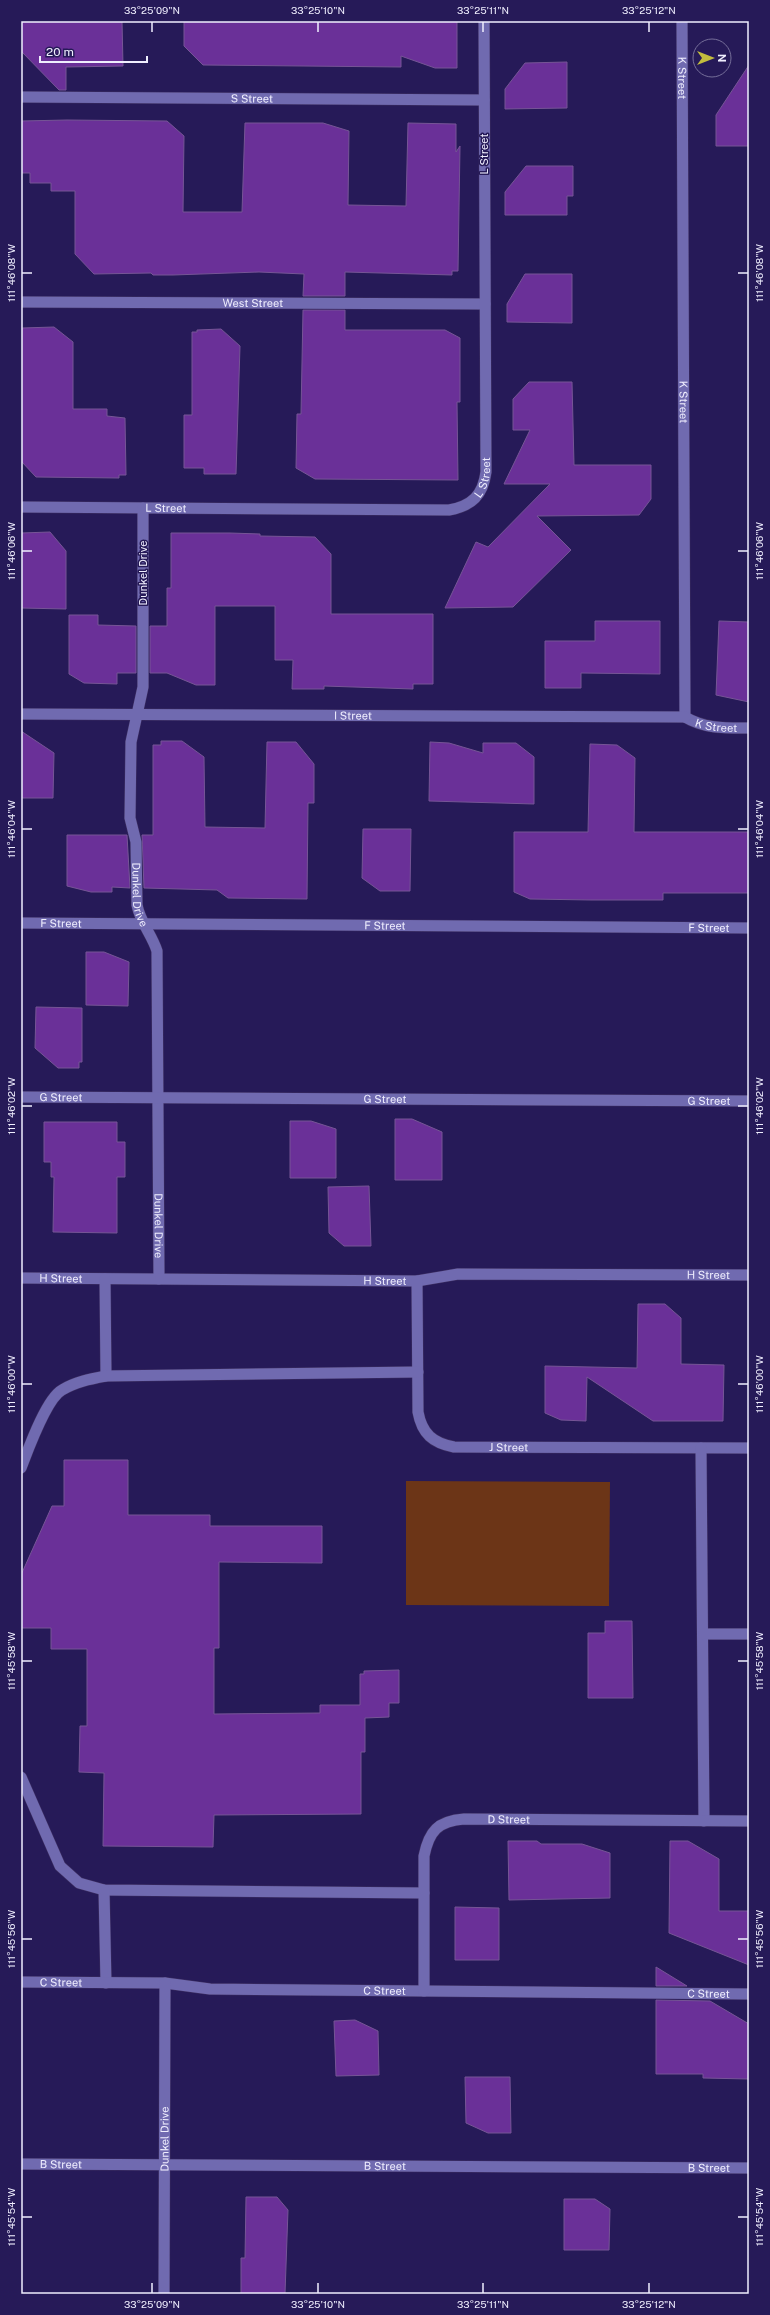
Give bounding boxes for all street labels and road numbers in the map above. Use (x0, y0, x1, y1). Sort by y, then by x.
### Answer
street label: K Street (676, 57, 688, 99)
street label: S Street (231, 92, 273, 105)
street label: L Street (478, 133, 490, 175)
street label: West Street (223, 297, 283, 309)
street label: K Street (678, 381, 690, 423)
street label: L Street (472, 457, 492, 500)
street label: L Street (145, 502, 187, 514)
street label: Dunkel Drive (137, 541, 149, 605)
street label: I Street (334, 709, 372, 722)
street label: K Street (694, 717, 737, 734)
street label: Dunkel Drive (130, 862, 150, 929)
street label: F Street (40, 917, 82, 929)
street label: F Street (364, 919, 406, 932)
street label: F Street (688, 922, 730, 934)
street label: G Street (40, 1091, 82, 1103)
street label: G Street (364, 1093, 406, 1105)
street label: G Street (687, 1095, 730, 1107)
street label: Dunkel Drive (152, 1193, 165, 1258)
street label: H Street (687, 1269, 730, 1281)
street label: H Street (39, 1272, 83, 1284)
street label: H Street (363, 1275, 407, 1287)
street label: J Street (489, 1441, 528, 1453)
street label: D Street (487, 1813, 530, 1825)
street label: C Street (40, 1976, 82, 1988)
street label: C Street (363, 1984, 406, 1997)
street label: C Street (687, 1987, 730, 2000)
street label: Dunkel Drive (158, 2106, 171, 2172)
street label: B Street (40, 2158, 82, 2170)
street label: B Street (364, 2160, 406, 2172)
street label: B Street (688, 2162, 730, 2174)

